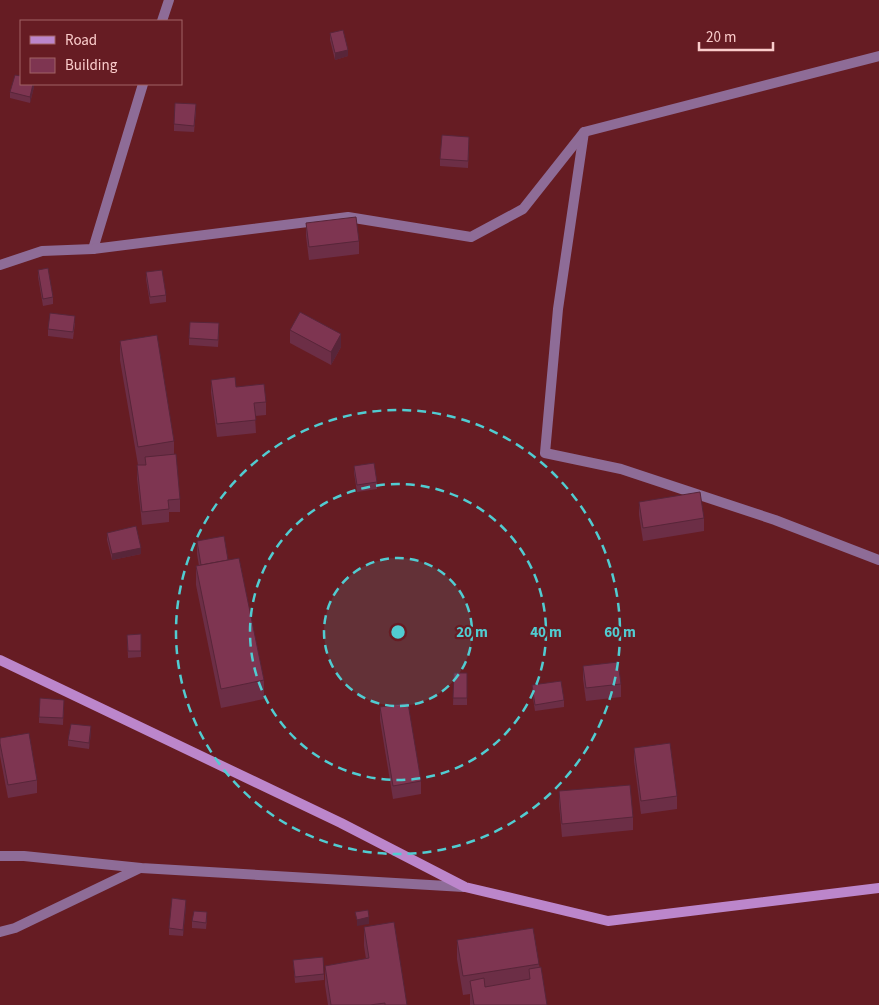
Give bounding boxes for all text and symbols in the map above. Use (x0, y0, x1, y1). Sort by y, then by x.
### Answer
legend (20, 20, 182, 85)
scale bar (699, 20, 773, 52)
text: 20 m (706, 27, 736, 48)
text: Road (65, 30, 97, 51)
text: Building (65, 55, 118, 76)
text: 20 m (456, 622, 488, 643)
text: 40 m (530, 622, 562, 643)
text: 60 m (604, 622, 636, 643)
centre of rings (389, 623, 407, 641)

